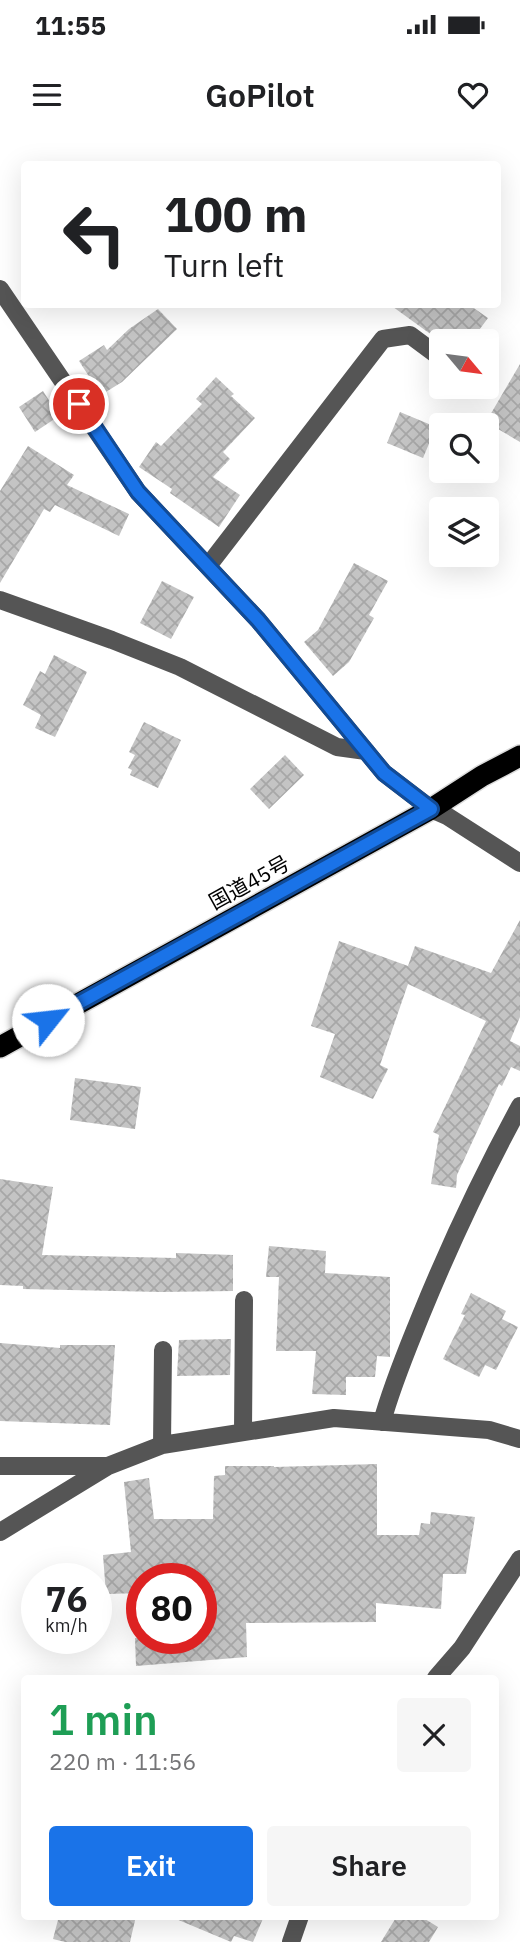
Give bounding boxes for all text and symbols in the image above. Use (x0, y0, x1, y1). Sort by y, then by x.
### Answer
text: 11:55 (35, 8, 106, 42)
text: GoPilot (205, 74, 315, 116)
icon: menu (28, 76, 66, 114)
icon: heart (454, 76, 492, 114)
text: 100 m (164, 182, 308, 245)
icon: left (49, 189, 140, 280)
text: Turn left (164, 244, 284, 286)
north arrow (429, 329, 499, 399)
map controls (429, 329, 499, 567)
pin (49, 374, 109, 434)
icon: arrive (60, 385, 98, 423)
button: search (429, 413, 499, 483)
button: layers (429, 497, 499, 567)
street label: 国道45号 (204, 848, 294, 916)
position arrow (11, 983, 85, 1057)
speed limit sign: 80 (126, 1563, 217, 1654)
text: 76 (45, 1576, 88, 1622)
text: km/h (45, 1614, 88, 1637)
text: 1 min (49, 1692, 158, 1747)
button: close (397, 1698, 471, 1772)
text: 220 m · 11:56 (49, 1746, 196, 1776)
button: Exit (49, 1826, 253, 1906)
button: Share (267, 1826, 471, 1906)

